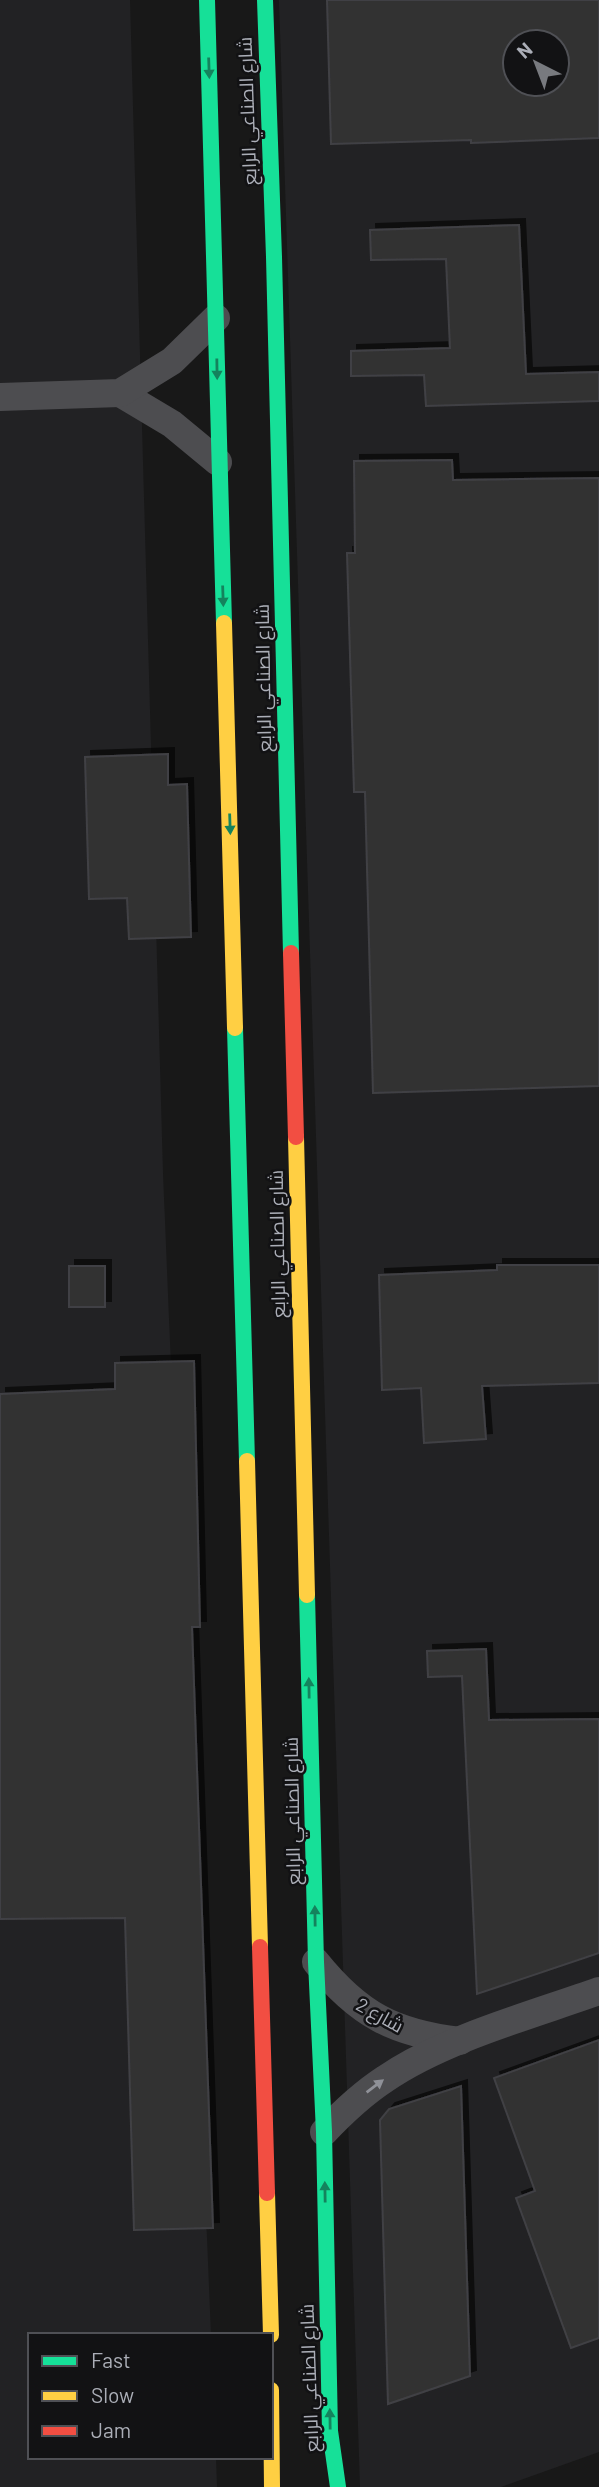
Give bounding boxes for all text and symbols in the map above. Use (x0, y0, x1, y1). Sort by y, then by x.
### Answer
north arrow (501, 28, 571, 98)
street label: شارع الصناعي الرابع (232, 36, 265, 186)
text: N (512, 37, 537, 63)
one-way arrow (203, 57, 214, 79)
one-way arrow (211, 358, 223, 380)
one-way arrow (218, 586, 229, 608)
street label: شارع الصناعي الرابع (250, 604, 279, 752)
one-way arrow (224, 813, 235, 835)
street label: شارع الصناعي الرابع (264, 1170, 293, 1318)
one-way arrow (304, 1677, 315, 1699)
street label: شارع الصناعي الرابع (279, 1737, 308, 1885)
one-way arrow (309, 1904, 321, 1926)
street label: شارع 2 (351, 1992, 408, 2040)
one-way arrow (366, 2080, 384, 2094)
one-way arrow (320, 2181, 331, 2203)
street label: شارع الصناعي الرابع (294, 2303, 327, 2453)
legend (28, 2333, 273, 2459)
text: Fast (91, 2347, 131, 2372)
text: Slow (91, 2382, 134, 2407)
one-way arrow (324, 2408, 336, 2430)
text: Jam (91, 2417, 131, 2442)

